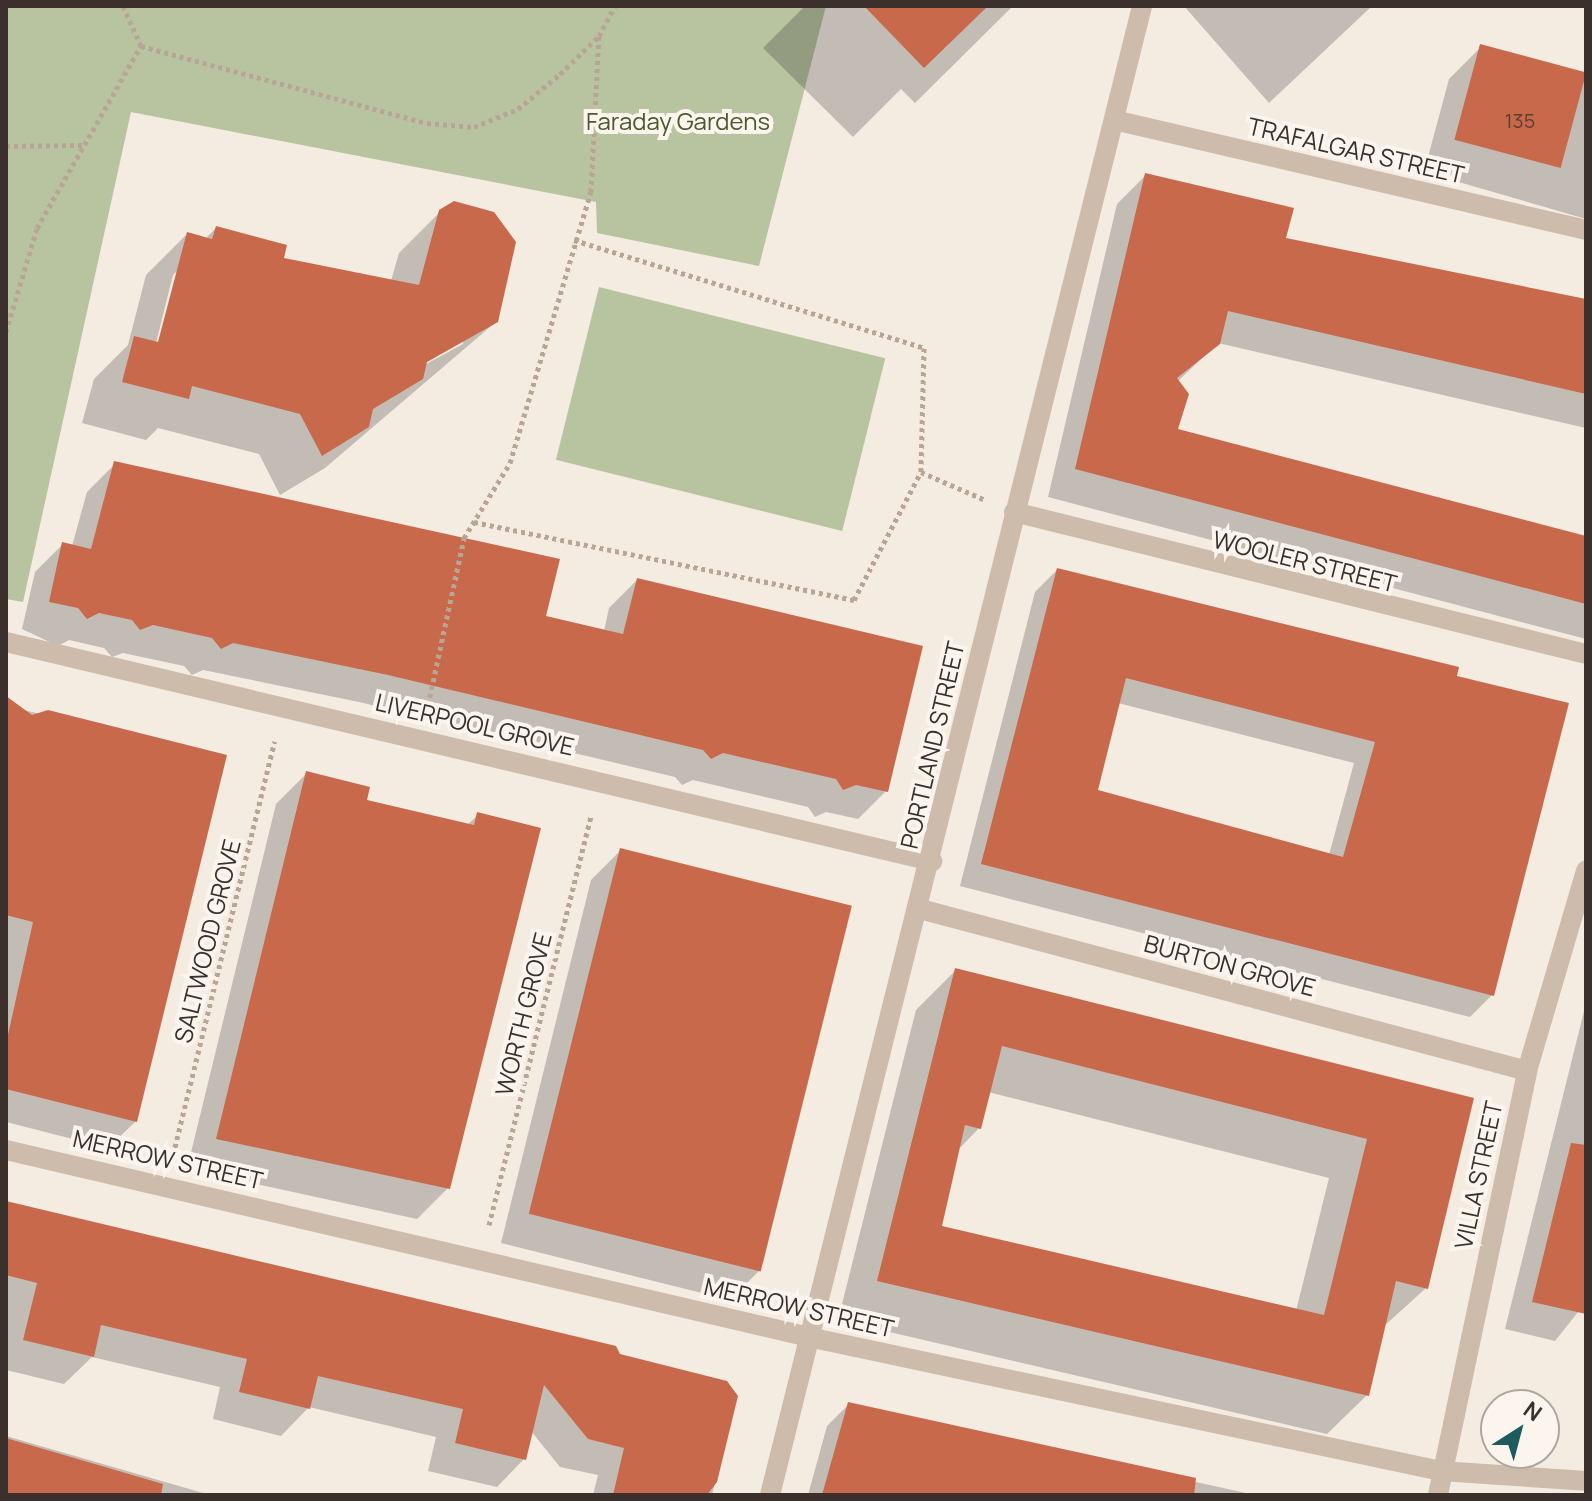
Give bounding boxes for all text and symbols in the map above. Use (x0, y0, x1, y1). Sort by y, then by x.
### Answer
park label: Faraday Gardens (586, 107, 770, 135)
house number: 135 (1505, 108, 1535, 132)
street label: TRAFALGAR STREET (1245, 111, 1467, 189)
street label: WOOLER STREET (1210, 524, 1400, 598)
street label: PORTLAND STREET (894, 638, 970, 852)
street label: LIVERPOOL GROVE (372, 687, 578, 761)
street label: SALTWOOD GROVE (168, 836, 246, 1046)
street label: BURTON GROVE (1141, 928, 1319, 1002)
street label: WORTH GROVE (489, 930, 557, 1098)
street label: VILLA STREET (1448, 1098, 1508, 1252)
street label: MERROW STREET (70, 1123, 266, 1195)
street label: MERROW STREET (701, 1271, 897, 1343)
north arrow (1480, 1389, 1560, 1469)
text: N (1518, 1394, 1548, 1428)

